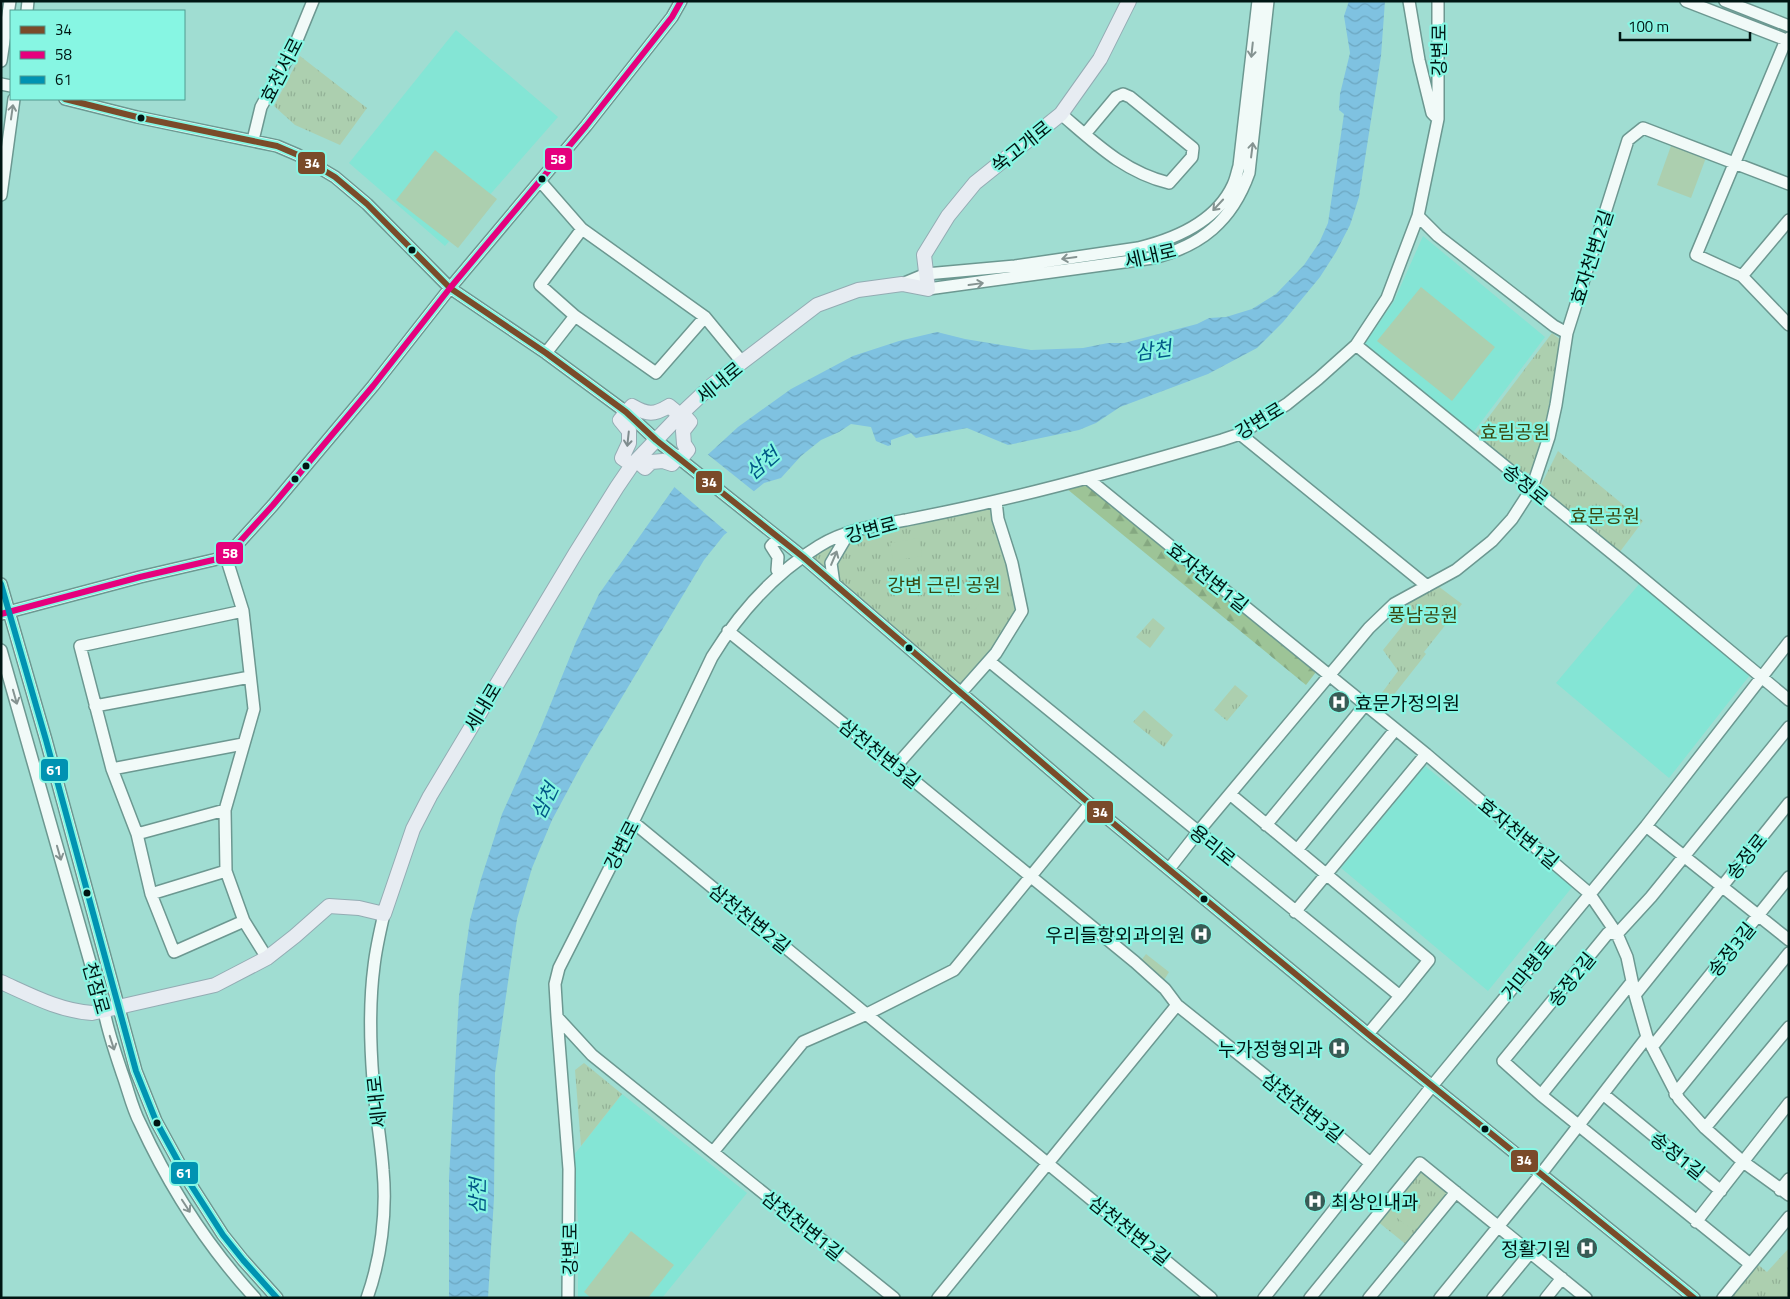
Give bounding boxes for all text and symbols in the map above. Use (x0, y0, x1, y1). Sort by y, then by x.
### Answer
legend (10, 10, 185, 100)
scale bar (1620, 10, 1750, 42)
text: 100 m (1628, 15, 1669, 38)
text: 34 (55, 18, 72, 41)
street label: 강변로 (1424, 24, 1453, 76)
street label: 효천서로 (252, 32, 310, 108)
one-way arrow (1247, 41, 1257, 57)
text: 58 (55, 43, 72, 66)
text: 61 (55, 68, 72, 91)
one-way arrow (8, 105, 18, 121)
unlabelled marker (136, 113, 146, 123)
street label: 쑥고개로 (985, 113, 1057, 179)
one-way arrow (1248, 142, 1258, 158)
line badge: 58 (544, 147, 573, 171)
text: 58 (550, 148, 566, 169)
line badge: 34 (297, 151, 326, 175)
text: 34 (304, 152, 320, 173)
unlabelled marker (537, 174, 547, 184)
one-way arrow (1212, 199, 1224, 212)
street label: 효자천변2길 (1562, 206, 1620, 308)
street label: 세내로 (1121, 235, 1179, 275)
unlabelled marker (407, 245, 417, 255)
one-way arrow (1061, 253, 1077, 263)
one-way arrow (968, 278, 984, 288)
water label: 삼천 (1132, 331, 1176, 368)
street label: 세내로 (689, 354, 749, 410)
street label: 강변로 (1229, 394, 1289, 446)
park label: 효림공원 (1480, 417, 1550, 446)
one-way arrow (623, 430, 633, 446)
water label: 삼천 (738, 438, 788, 487)
street label: 송정로 (1496, 456, 1556, 512)
unlabelled marker (301, 461, 311, 471)
line badge: 34 (695, 470, 723, 494)
text: 34 (701, 471, 717, 492)
unlabelled marker (290, 474, 300, 484)
park label: 효문공원 (1570, 501, 1640, 530)
street label: 강변로 (842, 508, 900, 550)
street label: 효자천변1길 (1161, 535, 1255, 619)
line badge: 58 (215, 541, 244, 565)
text: 58 (222, 542, 238, 563)
one-way arrow (830, 550, 840, 565)
park label: 강변 근린 공원 (887, 570, 1001, 599)
park label: 풍남공원 (1388, 600, 1458, 629)
unlabelled marker (904, 643, 914, 653)
street label: 세내로 (456, 677, 508, 737)
one-way arrow (10, 688, 20, 704)
place label: 효문가정의원 (1355, 688, 1460, 717)
hospital icon: 효문가정의원 (1327, 690, 1351, 714)
street label: 삼천천변3길 (833, 711, 927, 795)
line badge: 61 (40, 758, 69, 782)
text: 61 (46, 759, 62, 780)
water label: 삼천 (522, 775, 567, 824)
street label: 효자천변1길 (1472, 790, 1566, 876)
line badge: 34 (1086, 800, 1114, 824)
text: 34 (1092, 801, 1108, 822)
street label: 강변로 (596, 815, 646, 875)
street label: 용리로 (1183, 817, 1243, 873)
street label: 송정로 (1718, 826, 1774, 886)
one-way arrow (54, 845, 64, 861)
street label: 삼천천변2길 (703, 876, 797, 960)
unlabelled marker (82, 888, 92, 898)
unlabelled marker (1199, 894, 1209, 904)
street label: 송정3길 (1700, 915, 1762, 983)
place label: 우리들항외과의원 (1045, 920, 1185, 949)
hospital icon: 우리들항외과의원 (1189, 922, 1213, 946)
street label: 거마평로 (1494, 934, 1560, 1006)
street label: 송정2길 (1540, 945, 1602, 1013)
street label: 천잠로 (76, 959, 118, 1017)
place label: 누가정형외과 (1218, 1034, 1323, 1063)
one-way arrow (108, 1035, 118, 1051)
hospital icon: 누가정형외과 (1327, 1036, 1351, 1060)
street label: 삼천천변3길 (1256, 1065, 1350, 1149)
street label: 세내로 (359, 1074, 393, 1130)
unlabelled marker (152, 1118, 162, 1128)
unlabelled marker (1480, 1124, 1490, 1134)
street label: 송정1길 (1644, 1124, 1712, 1186)
line badge: 34 (1510, 1149, 1539, 1173)
text: 34 (1516, 1149, 1532, 1170)
line badge: 61 (170, 1161, 199, 1185)
text: 61 (176, 1162, 192, 1183)
water label: 삼천 (461, 1175, 493, 1215)
street label: 삼천천변1길 (756, 1183, 850, 1267)
place label: 최상인내과 (1331, 1187, 1418, 1216)
street label: 삼천천변2길 (1083, 1188, 1177, 1272)
hospital icon: 최상인내과 (1303, 1189, 1327, 1213)
one-way arrow (181, 1199, 191, 1213)
street label: 강변로 (555, 1223, 584, 1275)
place label: 정활기원 (1501, 1234, 1571, 1263)
hospital icon: 정활기원 (1575, 1236, 1599, 1260)

